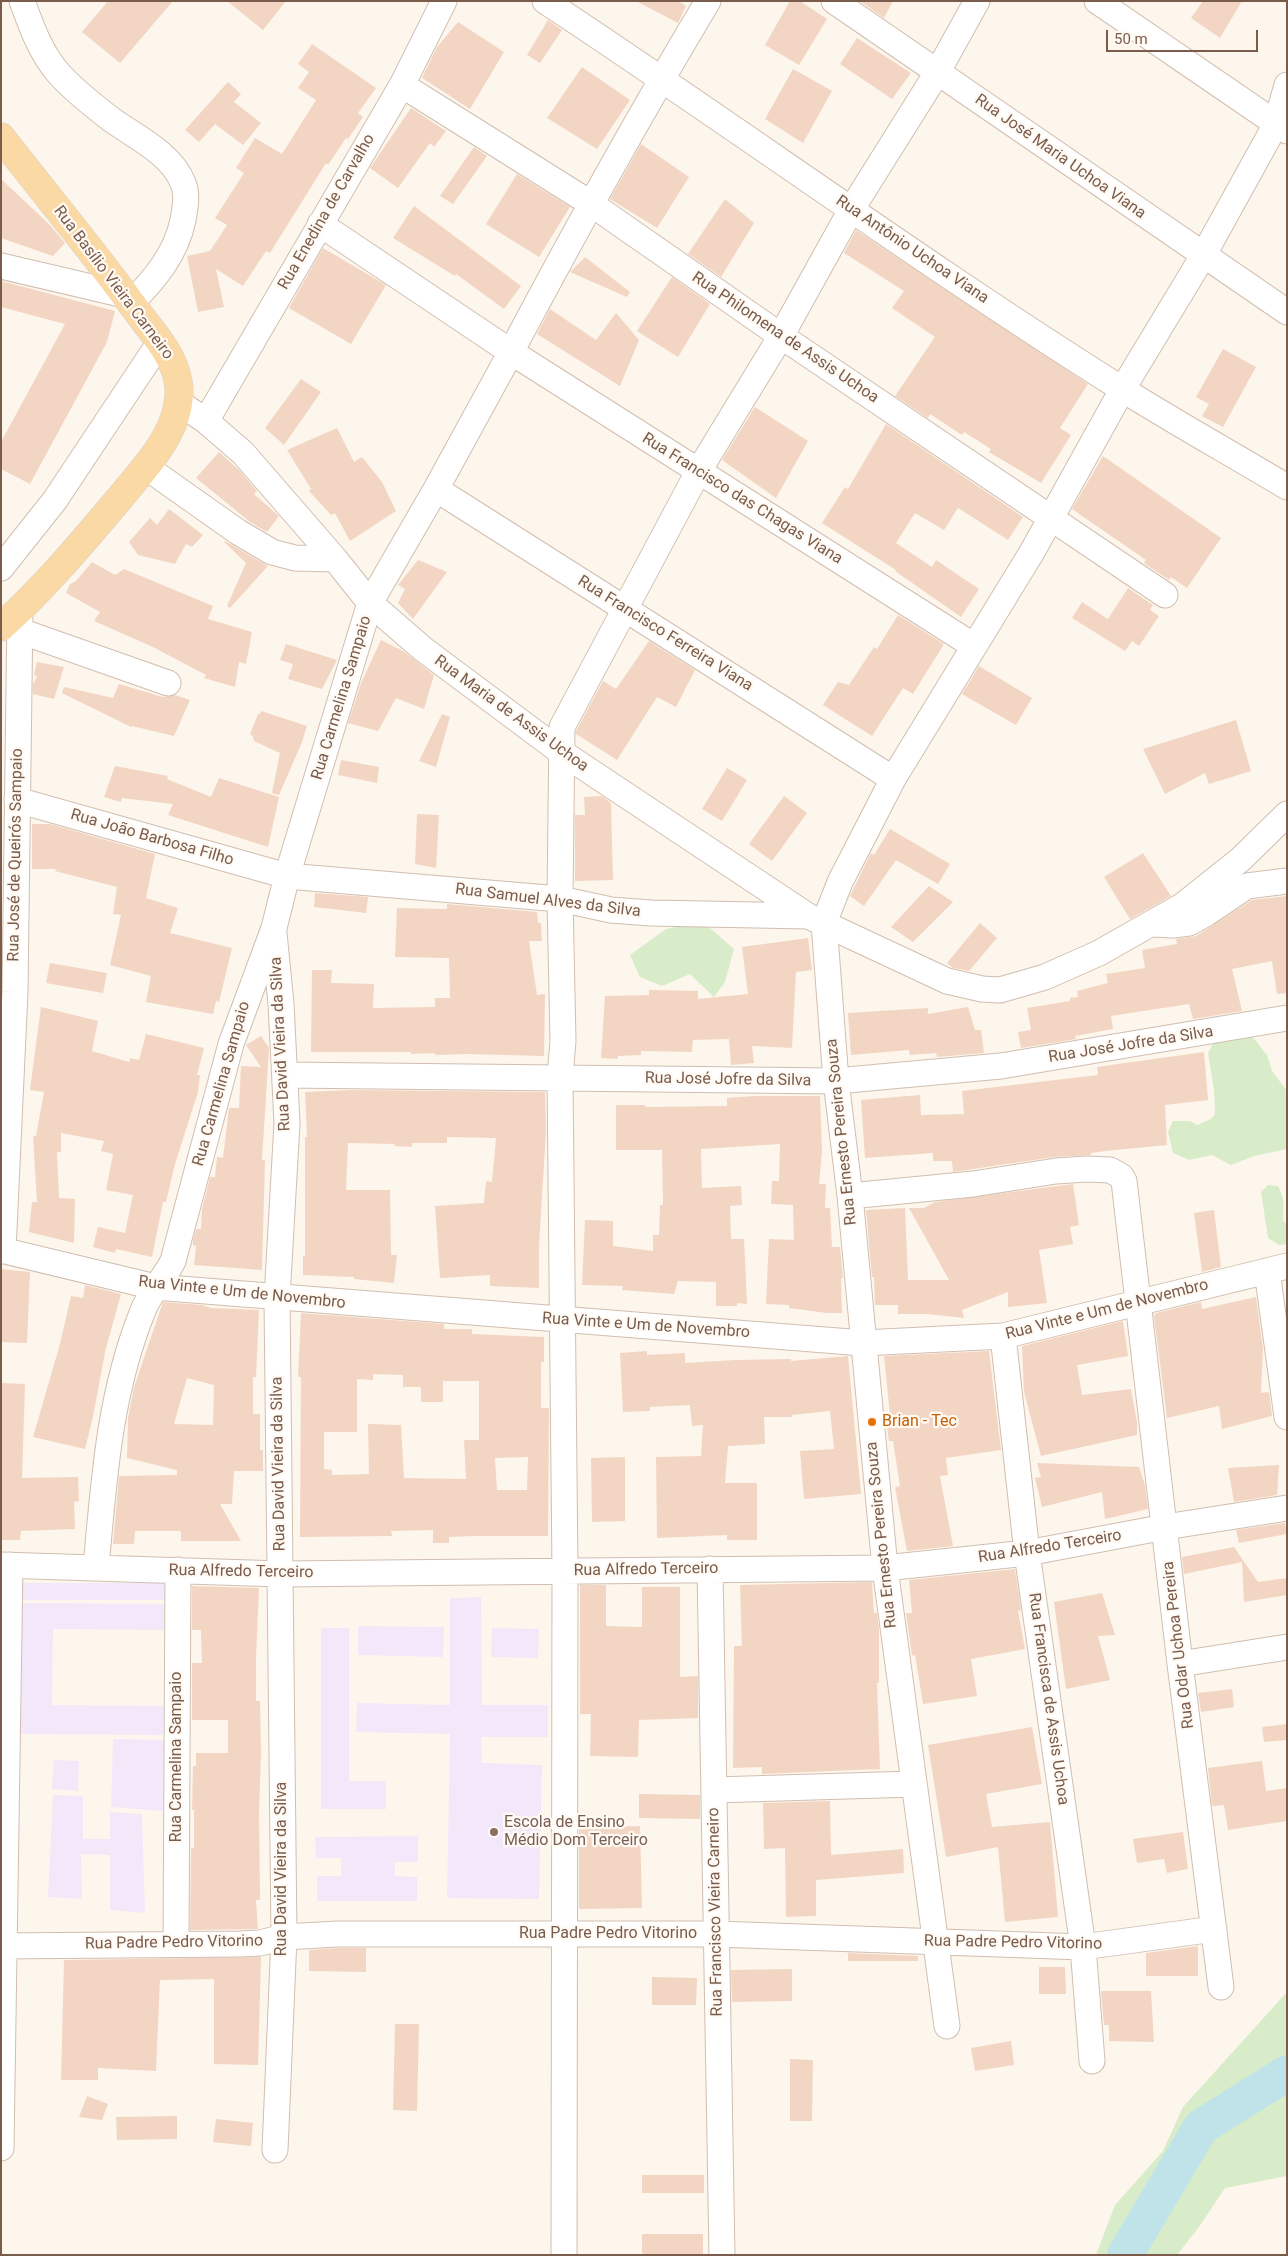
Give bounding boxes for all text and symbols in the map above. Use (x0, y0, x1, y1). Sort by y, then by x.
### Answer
scale bar (1108, 20, 1260, 52)
text: 50 m (1114, 30, 1148, 48)
street label: Rua José Maria Uchoa Viana (971, 91, 1149, 223)
street label: Rua Enedina de Carvalho (275, 131, 379, 293)
street label: Rua Antônio Uchoa Viana (832, 192, 992, 308)
street label: Rua Basílio Vieira Carneiro (49, 202, 177, 364)
street label: Rua Philomena de Assis Uchoa (688, 268, 882, 408)
street label: Rua Francisco das Chagas Viana (638, 429, 846, 569)
street label: Rua Francisco Ferreira Viana (574, 572, 756, 696)
street label: Rua Carmelina Sampaio (308, 614, 376, 782)
street label: Rua Maria de Assis Uchoa (430, 652, 592, 776)
street label: Rua José de Queirós Sampaio (5, 748, 27, 962)
street label: Rua João Barbosa Filho (68, 806, 236, 870)
street label: Rua Samuel Alves da Silva (454, 880, 642, 922)
street label: Rua David Vieira da Silva (267, 956, 295, 1132)
street label: Rua Carmelina Sampaio (189, 999, 255, 1169)
street label: Rua José Jofre da Silva (1047, 1022, 1215, 1068)
street label: Rua Ernesto Pereira Souza (823, 1038, 861, 1226)
street label: Rua José Jofre da Silva (645, 1069, 811, 1091)
street label: Rua Vinte e Um de Novembro (137, 1273, 347, 1313)
street label: Rua Vinte e Um de Novembro (1004, 1275, 1210, 1345)
street label: Rua Vinte e Um de Novembro (541, 1309, 751, 1343)
street label: Rua David Vieira da Silva (268, 1377, 290, 1551)
place label: Brian - Tec (882, 1412, 957, 1432)
marker: Brian - Tec (866, 1416, 878, 1428)
street label: Rua Ernesto Pereira Souza (863, 1441, 901, 1629)
street label: Rua Alfredo Terceiro (977, 1526, 1123, 1568)
street label: Rua Alfredo Terceiro (573, 1559, 719, 1581)
street label: Rua Odar Uchoa Pereira (1159, 1560, 1199, 1730)
street label: Rua Alfredo Terceiro (168, 1561, 314, 1583)
street label: Rua Francisca de Assis Uchoa (1024, 1592, 1072, 1806)
street label: Rua Carmelina Sampaio (167, 1672, 187, 1842)
street label: Rua David Vieira da Silva (272, 1782, 292, 1956)
street label: Rua Francisco Vieira Carneiro (705, 1807, 727, 2017)
place label: Escola de Ensino Médio Dom Terceiro (504, 1813, 648, 1851)
marker: Escola de Ensino Médio Dom Terceiro (488, 1826, 500, 1838)
street label: Rua Padre Pedro Vitorino (519, 1924, 697, 1944)
street label: Rua Padre Pedro Vitorino (85, 1932, 263, 1954)
street label: Rua Padre Pedro Vitorino (924, 1932, 1102, 1954)

